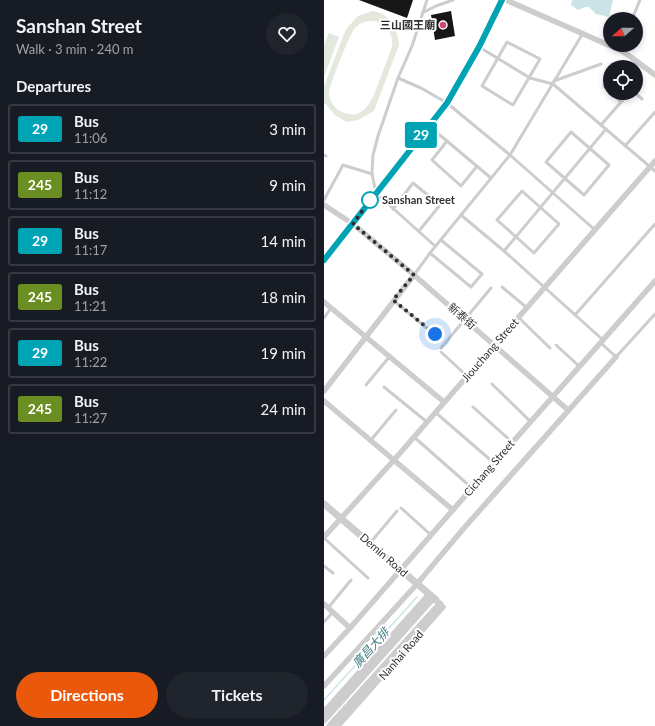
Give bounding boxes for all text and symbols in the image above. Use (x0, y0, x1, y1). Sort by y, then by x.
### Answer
north arrow (603, 12, 643, 52)
map controls (603, 12, 643, 100)
button: heart (266, 13, 308, 55)
text: Sanshan Street (16, 14, 142, 37)
place label: 三山國王廟 (380, 18, 435, 31)
marker: 三山國王廟 (438, 20, 448, 30)
text: Walk · 3 min · 240 m (16, 41, 134, 57)
button: locate (603, 60, 643, 100)
text: Departures (16, 77, 91, 95)
text: Bus (74, 112, 99, 130)
text: 29 (32, 120, 48, 137)
text: 3 min (269, 120, 306, 138)
line badge: 29 (403, 122, 439, 148)
text: 29 (413, 126, 429, 143)
text: 11:06 (74, 130, 107, 146)
text: Bus (74, 168, 99, 186)
text: 245 (28, 176, 52, 193)
text: 9 min (269, 176, 306, 194)
text: 11:12 (74, 186, 107, 202)
marker: Sanshan Street (361, 191, 379, 209)
place label: Sanshan Street (382, 193, 456, 206)
text: Bus (74, 224, 99, 242)
text: 29 (32, 232, 48, 249)
text: 14 min (260, 232, 306, 250)
text: 11:17 (74, 242, 107, 258)
text: Bus (74, 280, 99, 298)
text: 245 (28, 288, 52, 305)
text: 18 min (260, 288, 306, 306)
text: 11:21 (74, 298, 107, 314)
street label: 新泰街 (446, 300, 479, 331)
street label: Jiouchang Street (458, 315, 521, 384)
your location (425, 324, 445, 344)
text: Bus (74, 336, 99, 354)
text: 29 (32, 344, 48, 361)
text: 19 min (260, 344, 306, 362)
text: 11:22 (74, 354, 107, 370)
text: Bus (74, 392, 99, 410)
text: 245 (28, 400, 52, 417)
text: 24 min (260, 400, 306, 418)
text: 11:27 (74, 410, 107, 426)
street label: Cichang Street (461, 437, 517, 499)
street label: Demin Road (358, 530, 411, 579)
water label: 廣昌大排 (349, 623, 394, 671)
street label: Nanhai Road (376, 627, 426, 682)
button: Directions (16, 672, 158, 718)
button: Tickets (166, 672, 308, 718)

